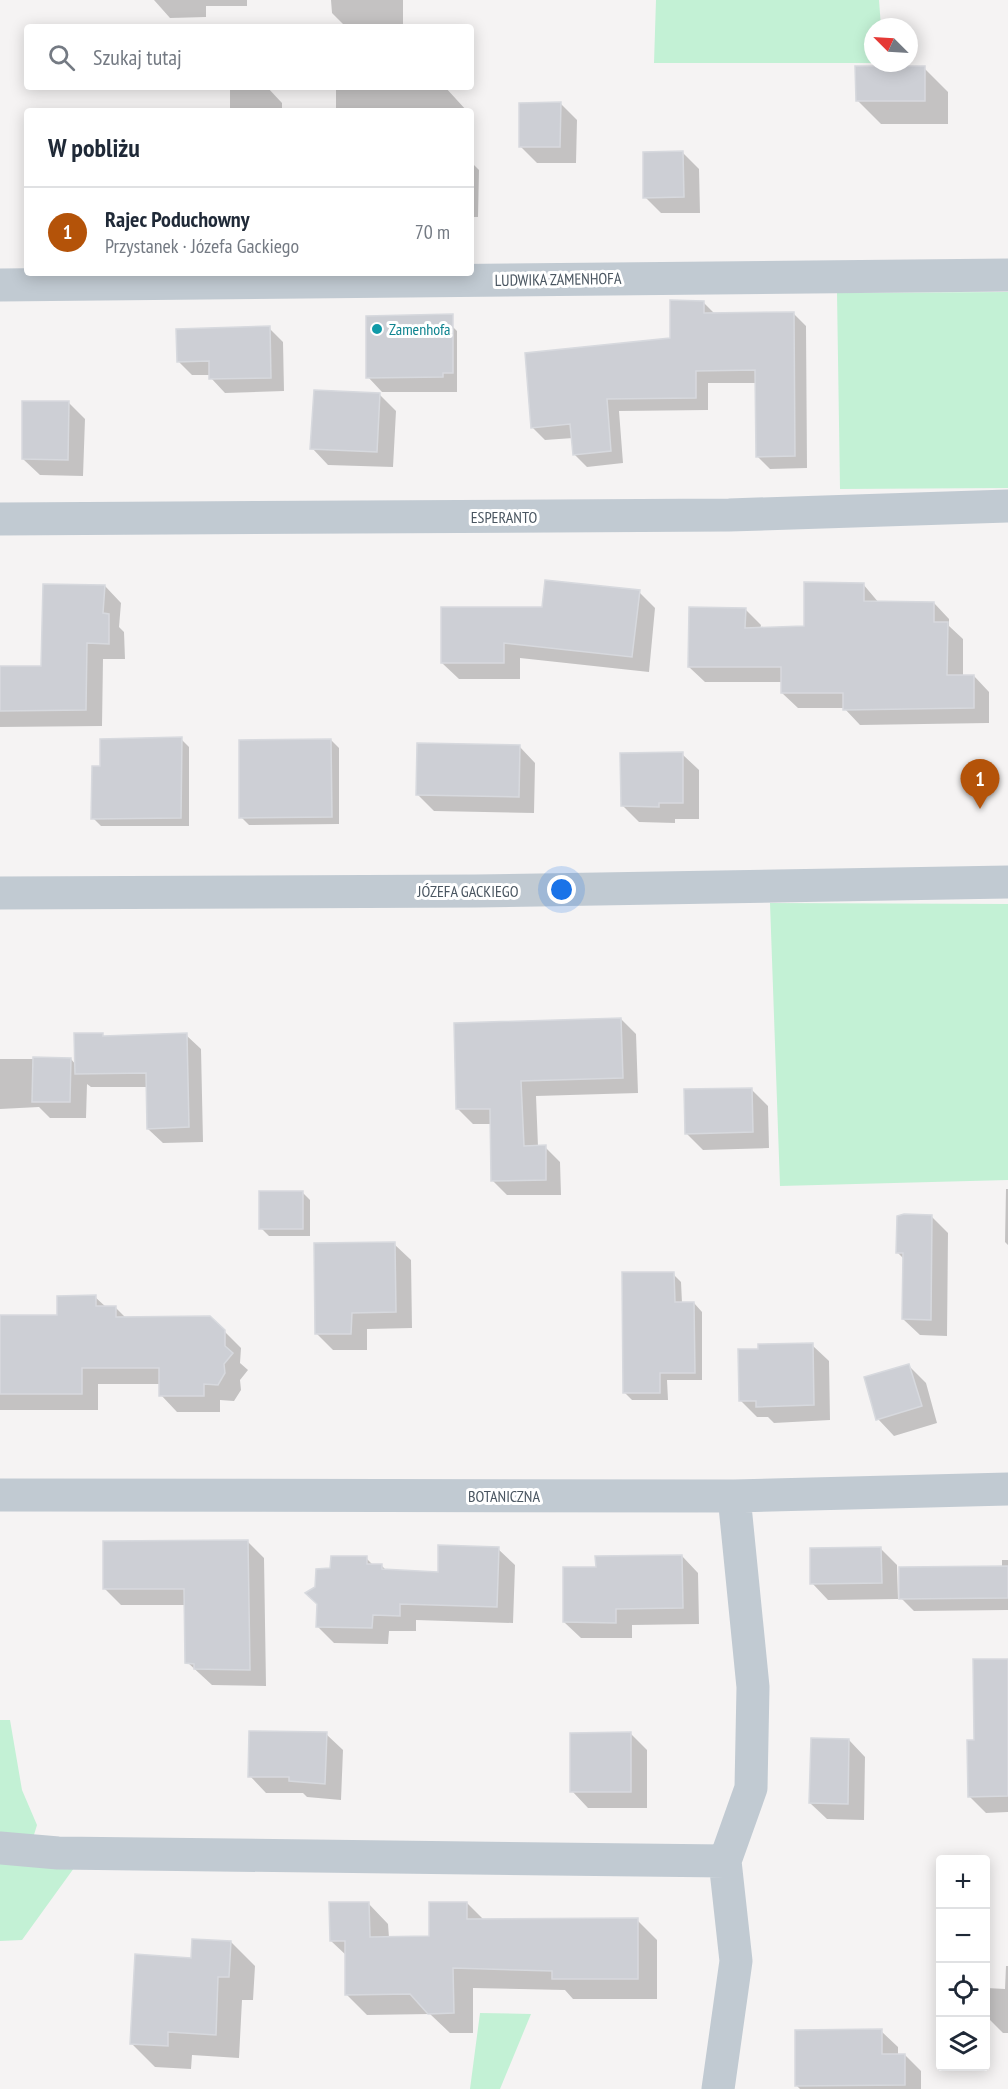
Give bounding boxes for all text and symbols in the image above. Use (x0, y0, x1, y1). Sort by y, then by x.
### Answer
north arrow (864, 18, 918, 72)
search box (24, 24, 474, 90)
icon: search (45, 41, 78, 74)
text: Szukaj tutaj (93, 43, 182, 71)
text: W pobliżu (48, 131, 140, 164)
text: Rajec Poduchowny (105, 205, 250, 233)
text: 1 (63, 219, 72, 245)
text: 70 m (415, 219, 450, 245)
text: Przystanek · Józefa Gackiego (105, 233, 299, 259)
street label: LUDWIKA ZAMENHOFA (494, 268, 622, 290)
place label: Zamenhofa (389, 319, 451, 339)
marker: Zamenhofa (370, 322, 384, 336)
street label: ESPERANTO (471, 507, 538, 527)
pin: 1 (960, 760, 1000, 809)
your location (547, 875, 576, 904)
street label: JÓZEFA GACKIEGO (417, 881, 519, 901)
street label: BOTANICZNA (468, 1486, 540, 1506)
map controls (936, 1855, 990, 2071)
button: + (936, 1855, 990, 1909)
button: − (936, 1909, 990, 1963)
button: locate (936, 1963, 990, 2017)
button: layers (936, 2017, 990, 2071)

